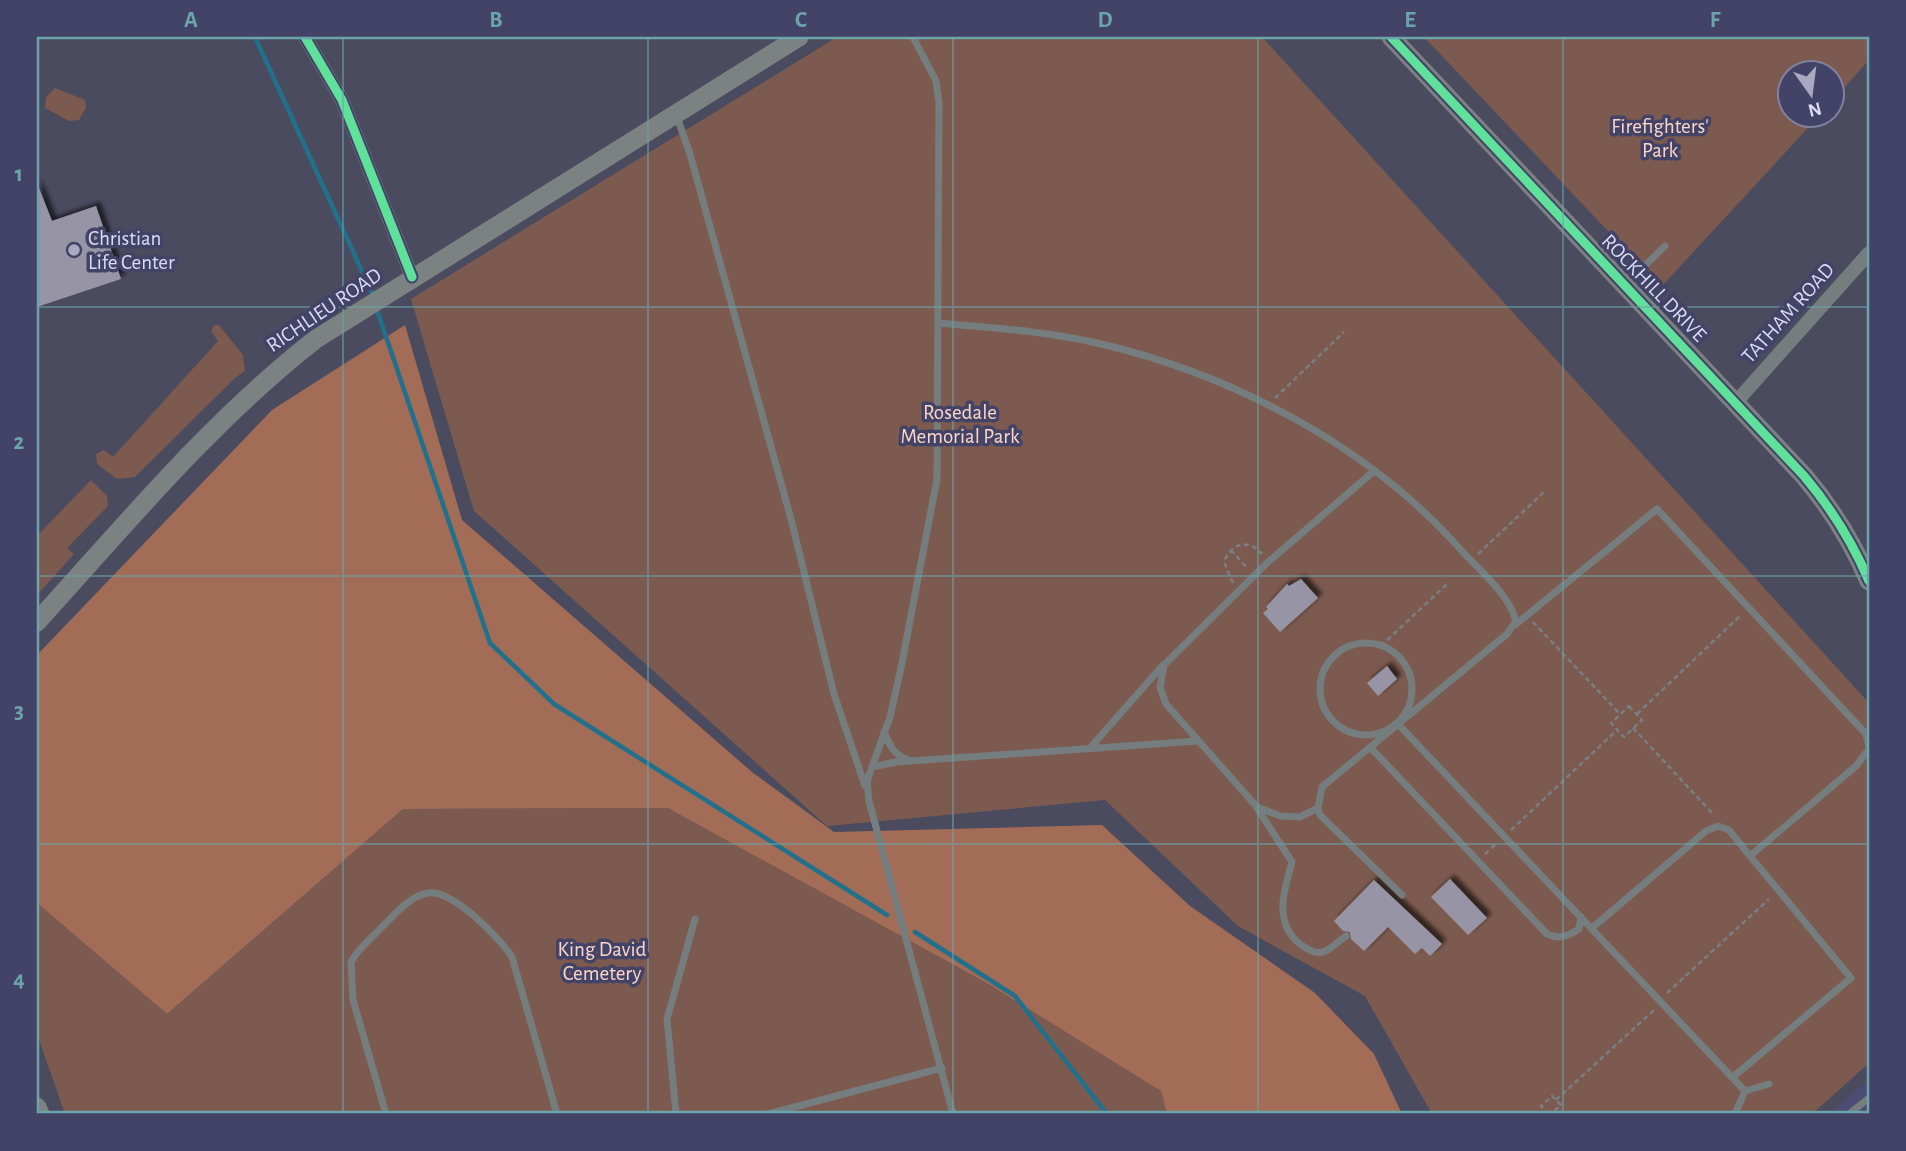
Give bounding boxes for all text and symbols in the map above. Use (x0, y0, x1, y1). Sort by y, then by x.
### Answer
text: A (184, 9, 198, 32)
text: B (489, 9, 503, 32)
text: C (795, 9, 807, 32)
text: D (1097, 9, 1113, 32)
text: E (1404, 9, 1416, 32)
text: F (1710, 9, 1721, 32)
north arrow (1776, 60, 1846, 130)
text: N (1806, 98, 1823, 120)
park label: Firefighters' Park (1611, 116, 1709, 161)
text: 1 (15, 163, 23, 186)
place label: Christian Life Center (88, 228, 175, 273)
street label: ROCKHILL DRIVE (1598, 230, 1710, 346)
marker: Christian Life Center (66, 242, 82, 258)
street label: TATHAM ROAD (1738, 259, 1838, 367)
street label: RICHLIEU ROAD (263, 264, 385, 356)
park label: Rosedale Memorial Park (900, 402, 1020, 447)
text: 2 (14, 431, 25, 454)
text: 3 (14, 700, 24, 723)
park label: King David Cemetery (558, 939, 647, 984)
text: 4 (13, 968, 25, 991)

